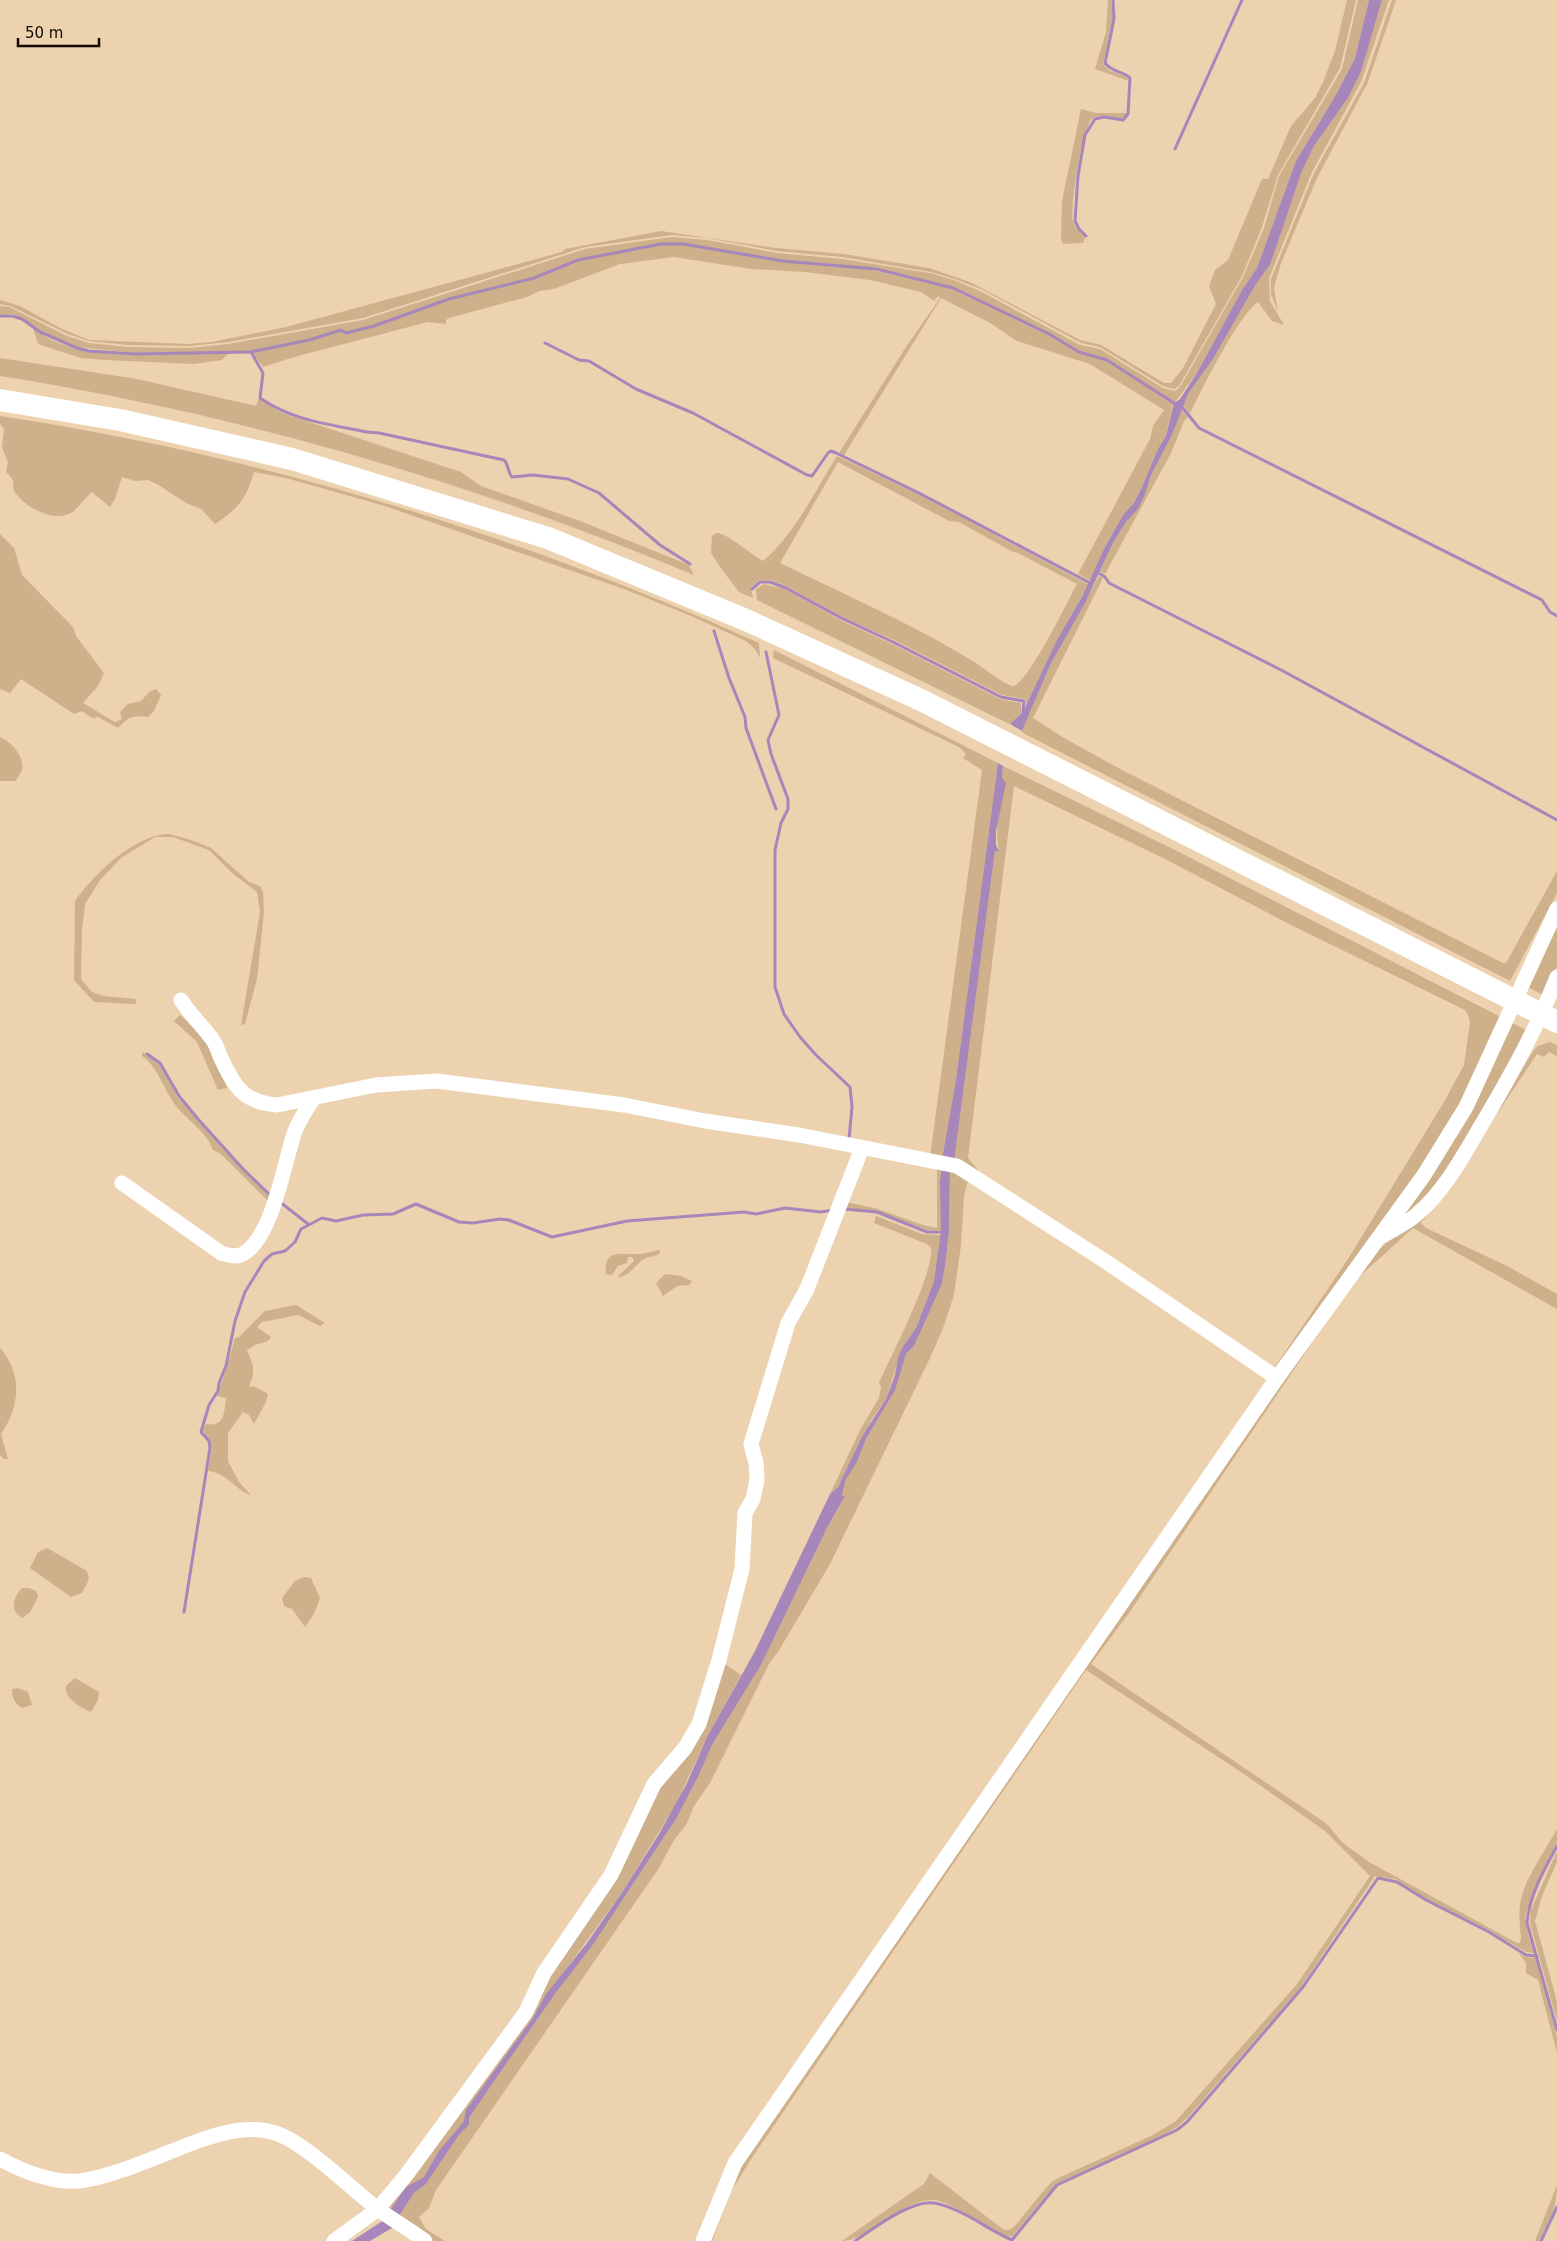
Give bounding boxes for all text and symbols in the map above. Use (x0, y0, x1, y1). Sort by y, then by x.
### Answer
scale bar (18, 15, 99, 47)
text: 50 m (25, 24, 63, 42)

